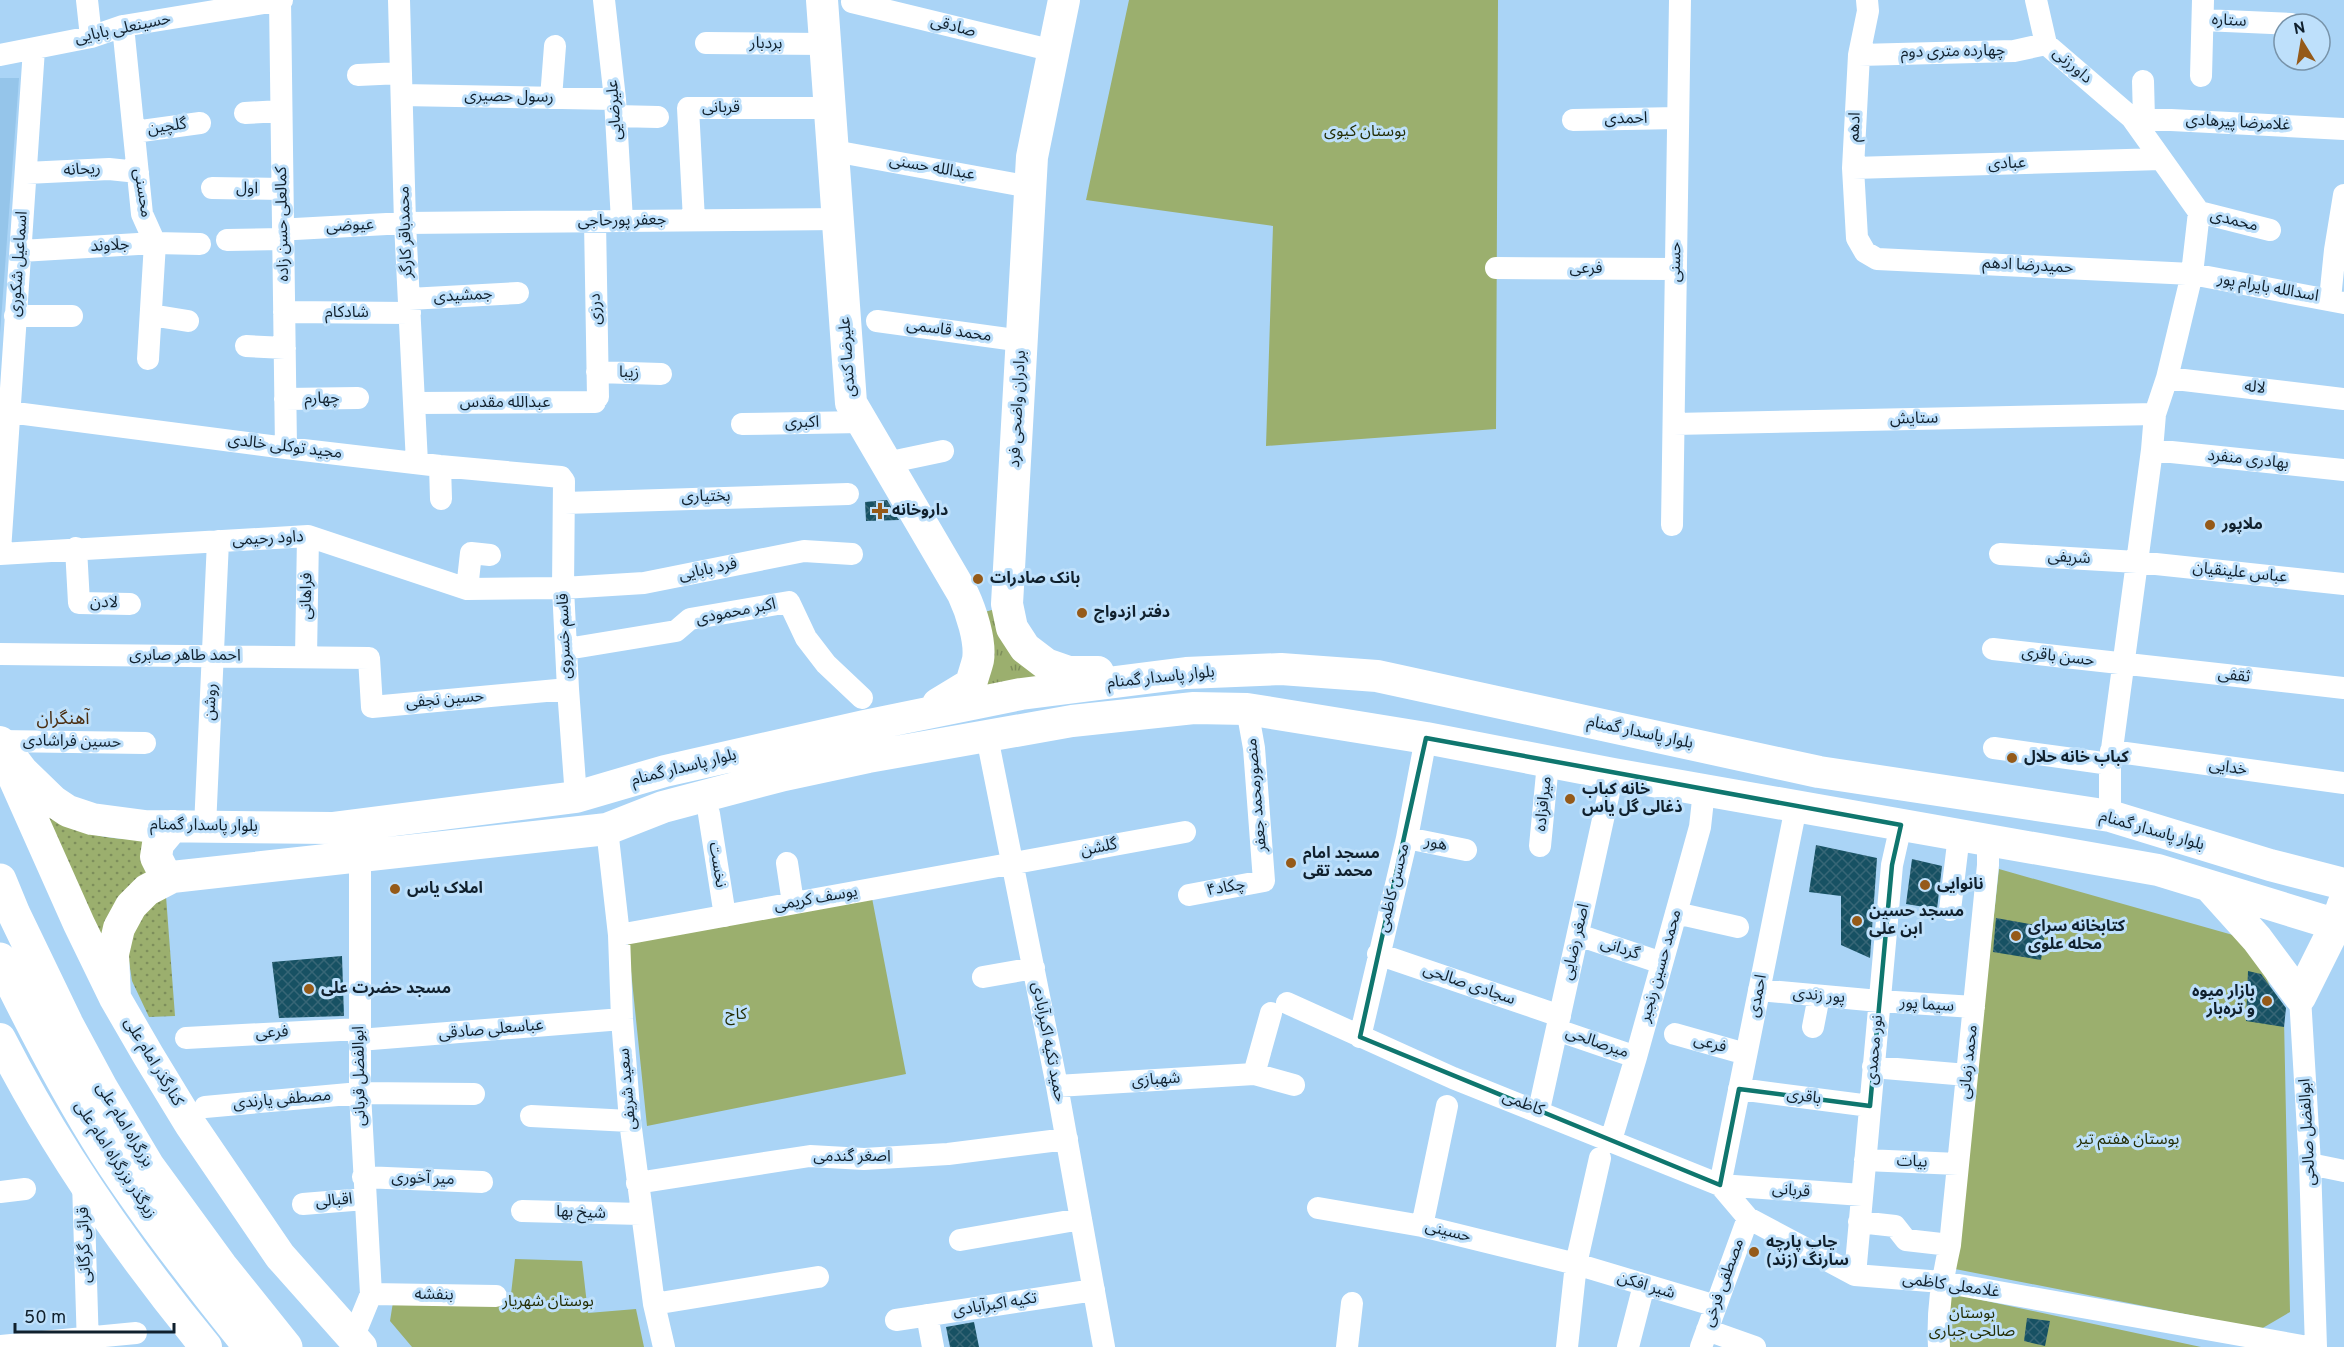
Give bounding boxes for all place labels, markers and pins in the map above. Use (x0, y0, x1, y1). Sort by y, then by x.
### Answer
place label: داروخانه (892, 501, 948, 521)
marker: داروخانه (873, 504, 887, 518)
place label: ملاپور (2221, 515, 2263, 535)
marker: ملاپور (2203, 518, 2217, 532)
place label: بانک صادرات (990, 569, 1080, 589)
marker: بانک صادرات (971, 572, 985, 586)
place label: دفتر ازدواج (1094, 603, 1170, 623)
marker: دفتر ازدواج (1075, 606, 1089, 620)
place label: کباب خانه حلال (2024, 748, 2130, 768)
marker: کباب خانه حلال (2005, 751, 2019, 765)
place label: خانه کباب ذغالی گل یاس (1582, 780, 1683, 818)
marker: خانه کباب ذغالی گل یاس (1563, 792, 1577, 806)
place label: مسجد امام محمد تقی (1303, 844, 1380, 882)
marker: مسجد امام محمد تقی (1284, 856, 1298, 870)
place label: نانوایی (1937, 875, 1984, 895)
marker: نانوایی (1918, 878, 1932, 892)
place label: املاک یاس (407, 879, 483, 899)
marker: املاک یاس (388, 882, 402, 896)
place label: مسجد حسین ابن علی (1869, 902, 1964, 940)
marker: مسجد حسین ابن علی (1850, 914, 1864, 928)
place label: کتابخانه سرای محله علوی (2028, 917, 2126, 955)
marker: کتابخانه سرای محله علوی (2009, 929, 2023, 943)
place label: مسجد حضرت علی (321, 979, 451, 999)
marker: مسجد حضرت علی (302, 982, 316, 996)
place label: بازار میوه و تره‌بار (2192, 982, 2255, 1020)
marker: بازار میوه و تره‌بار (2260, 994, 2274, 1008)
place label: چاپ پارچه سارنگ (زند) (1766, 1233, 1849, 1271)
marker: چاپ پارچه سارنگ (زند) (1747, 1245, 1761, 1259)

